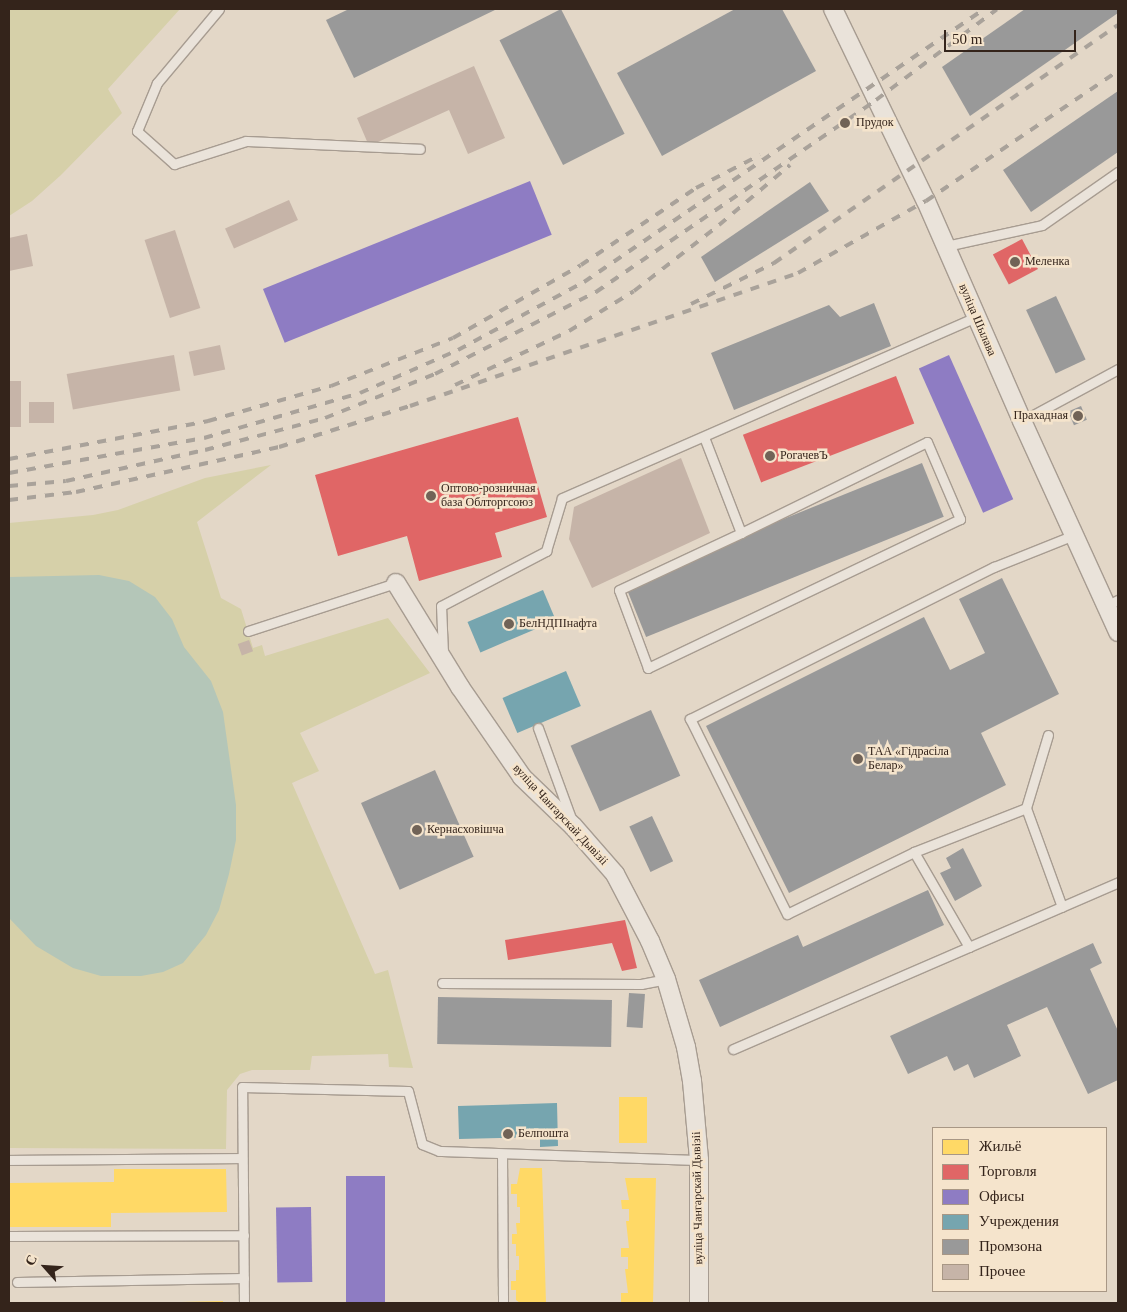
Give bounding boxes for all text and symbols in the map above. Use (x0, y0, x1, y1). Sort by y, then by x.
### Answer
scale bar (947, 20, 1080, 52)
text: 50 m (952, 31, 982, 47)
marker: Прудок (838, 116, 852, 130)
place label: Прудок (856, 116, 894, 130)
place label: Меленка (1025, 255, 1070, 269)
marker: Меленка (1009, 256, 1021, 268)
street label: вуліца Шылава (955, 282, 999, 358)
place label: Прахадная (1013, 409, 1068, 423)
marker: Прахадная (1072, 410, 1084, 422)
place label: РогачевЪ (780, 449, 828, 463)
marker: РогачевЪ (764, 450, 776, 462)
place label: Оптово-розничная база Облторгсоюз (441, 482, 536, 510)
marker: Оптово-розничная база Облторгсоюз (425, 490, 437, 502)
place label: БелНДПІнафта (519, 617, 597, 631)
marker: БелНДПІнафта (503, 618, 515, 630)
place label: ТАА «Гідрасіла Белар» (868, 745, 949, 773)
marker: ТАА «Гідрасіла Белар» (852, 753, 864, 765)
street label: вуліца Чангарскай Дывізіі (509, 761, 611, 869)
place label: Кернасховішча (427, 823, 504, 837)
marker: Кернасховішча (411, 824, 423, 836)
place label: Белпошта (518, 1127, 569, 1141)
legend (932, 1127, 1107, 1292)
marker: Белпошта (502, 1128, 514, 1140)
street label: вуліца Чангарскай Дывізіі (690, 1131, 706, 1265)
text: Жильё (979, 1138, 1021, 1154)
text: Торговля (979, 1163, 1037, 1179)
text: Офисы (979, 1188, 1024, 1204)
text: Учреждения (979, 1213, 1059, 1229)
text: Промзона (979, 1238, 1042, 1254)
north arrow (20, 1242, 70, 1292)
text: С (22, 1252, 40, 1268)
text: Прочее (979, 1263, 1025, 1279)

